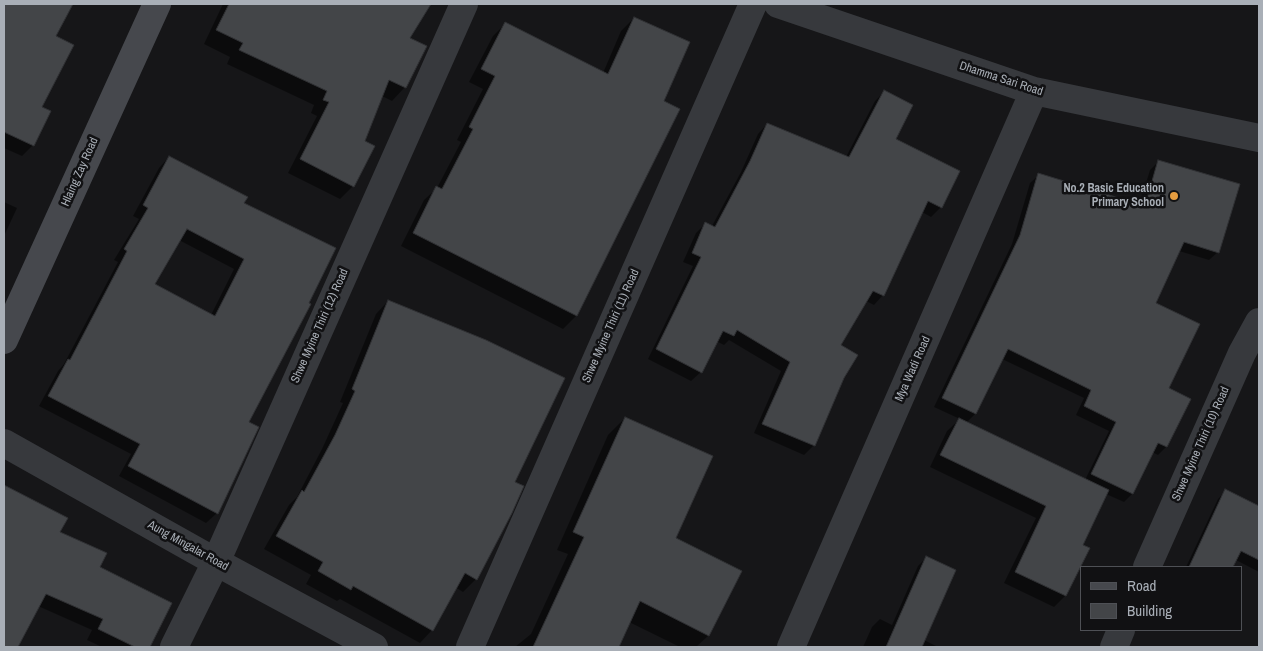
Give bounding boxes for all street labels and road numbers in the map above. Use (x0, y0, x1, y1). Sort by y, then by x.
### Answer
street label: Dhamma Sari Road (957, 59, 1045, 99)
street label: Hlaing Zay Road (58, 135, 102, 209)
street label: Shwe Myine Thiri (12) Road (288, 267, 352, 385)
street label: Shwe Myine Thiri (11) Road (579, 267, 643, 385)
street label: Mya Wadi Road (892, 334, 934, 404)
street label: Shwe Myine Thiri (10) Road (1169, 385, 1233, 503)
street label: Aung Mingalar Road (145, 518, 231, 574)

